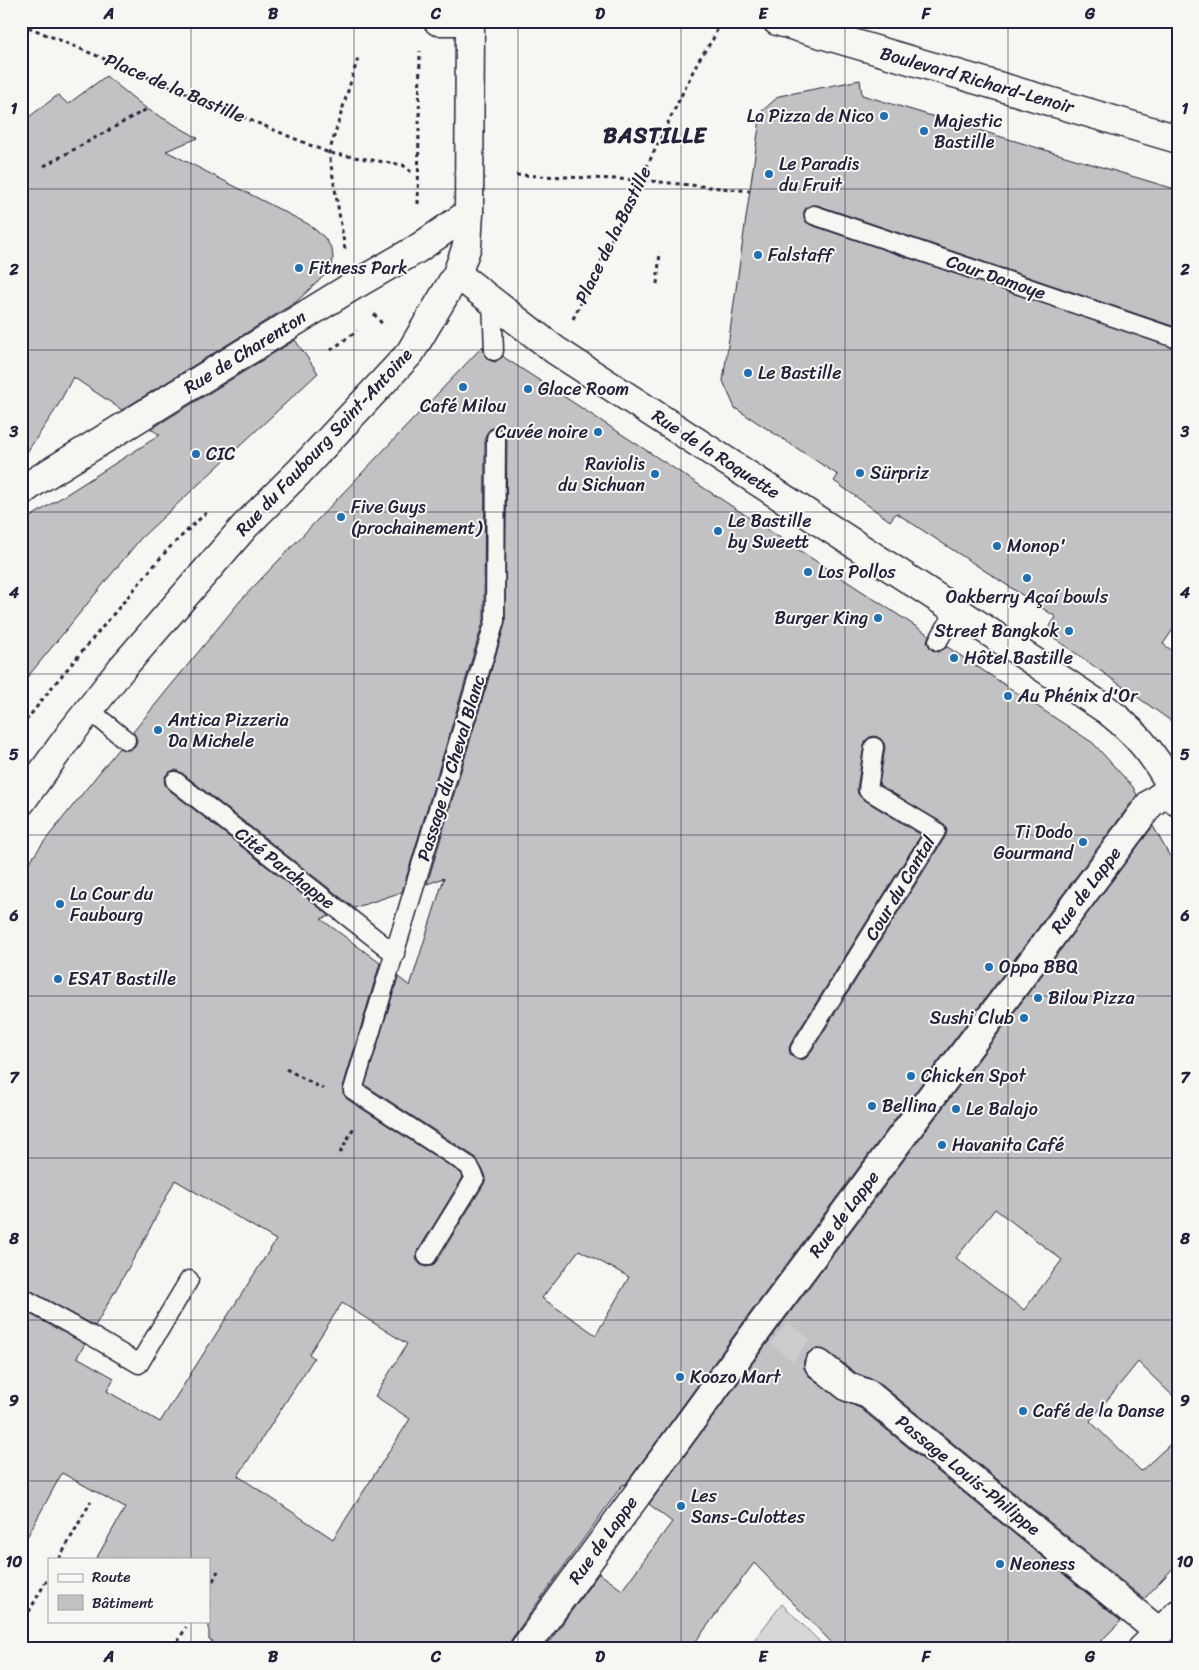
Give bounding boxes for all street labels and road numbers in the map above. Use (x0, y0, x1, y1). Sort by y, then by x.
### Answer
street label: Boulevard Richard-Lenoir (876, 37, 1079, 123)
street label: Place de la Bastille (100, 44, 250, 132)
street label: Place de la Bastille (566, 161, 660, 309)
street label: Cour Damoye (942, 245, 1050, 309)
street label: Rue de Charenton (177, 301, 313, 403)
street label: Rue du Faubourg Saint-Antoine (227, 340, 421, 544)
street label: Rue de la Roquette (645, 400, 787, 508)
street label: Passage du Cheval Blanc (407, 671, 495, 865)
street label: Cité Parchappe (228, 818, 342, 918)
street label: Cour du Cantal (856, 828, 945, 947)
street label: Rue de Lappe (1042, 839, 1130, 941)
street label: Rue de Lappe (800, 1163, 888, 1265)
street label: Passage Louis-Philippe (888, 1406, 1048, 1544)
street label: Rue de Lappe (560, 1489, 646, 1591)

